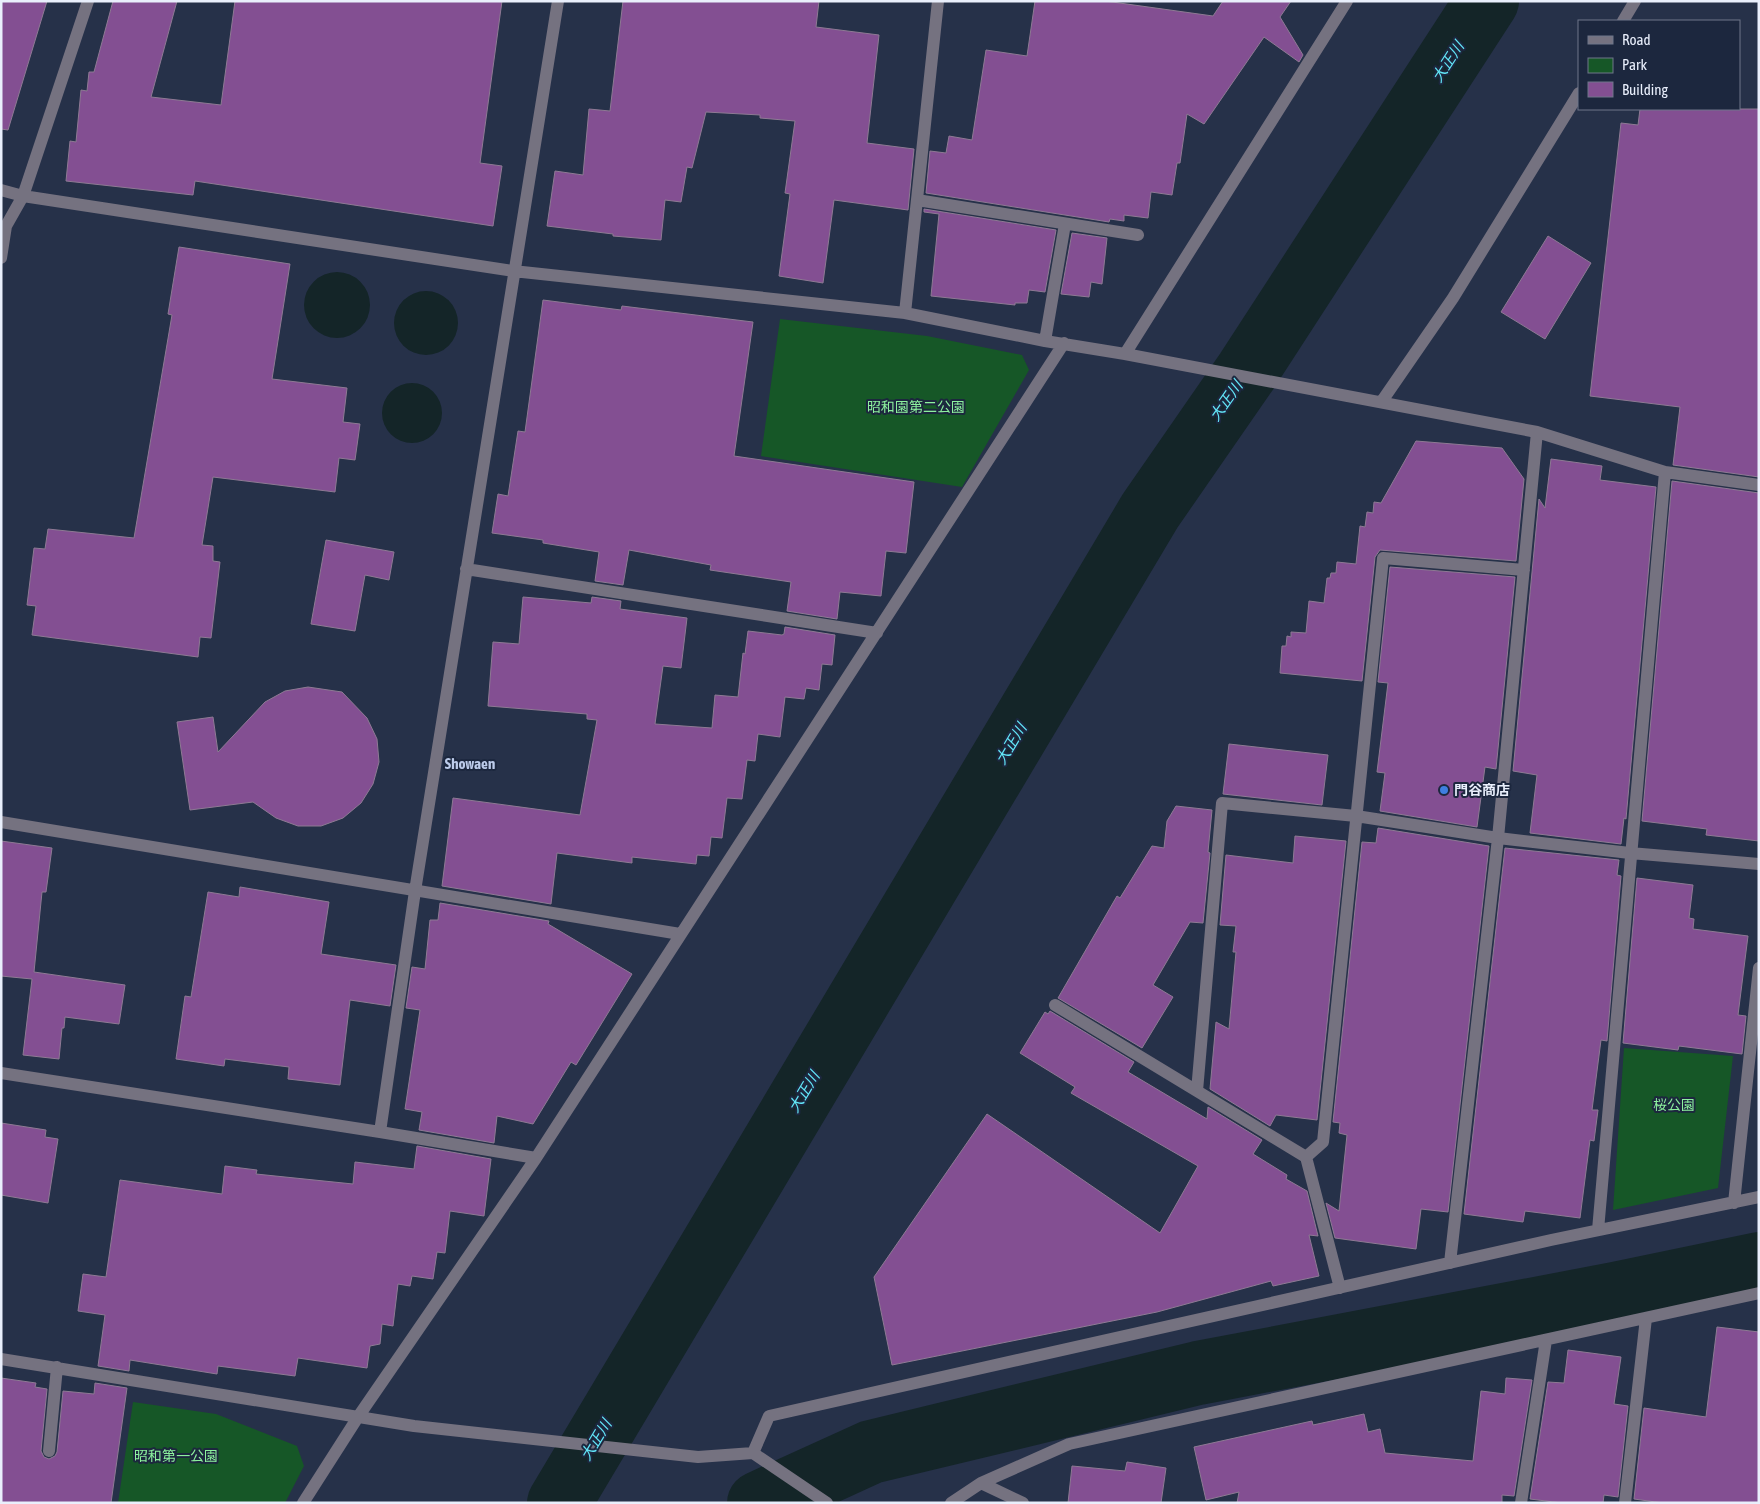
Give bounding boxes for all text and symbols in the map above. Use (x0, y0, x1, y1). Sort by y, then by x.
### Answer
legend (1578, 20, 1740, 110)
text: Road (1622, 31, 1651, 48)
water label: 大正川 (1428, 37, 1468, 85)
text: Park (1622, 56, 1647, 73)
text: Building (1622, 81, 1668, 98)
water label: 大正川 (1206, 376, 1247, 424)
park label: 昭和園第二公園 (867, 399, 965, 415)
water label: 大正川 (992, 718, 1030, 767)
district label: Showaen (445, 755, 495, 772)
place label: 門谷商店 (1454, 782, 1510, 798)
marker: 門谷商店 (1438, 784, 1450, 796)
water label: 大正川 (785, 1066, 823, 1115)
park label: 桜公園 (1653, 1097, 1695, 1113)
water label: 大正川 (577, 1414, 615, 1463)
park label: 昭和第一公園 (134, 1448, 218, 1464)

